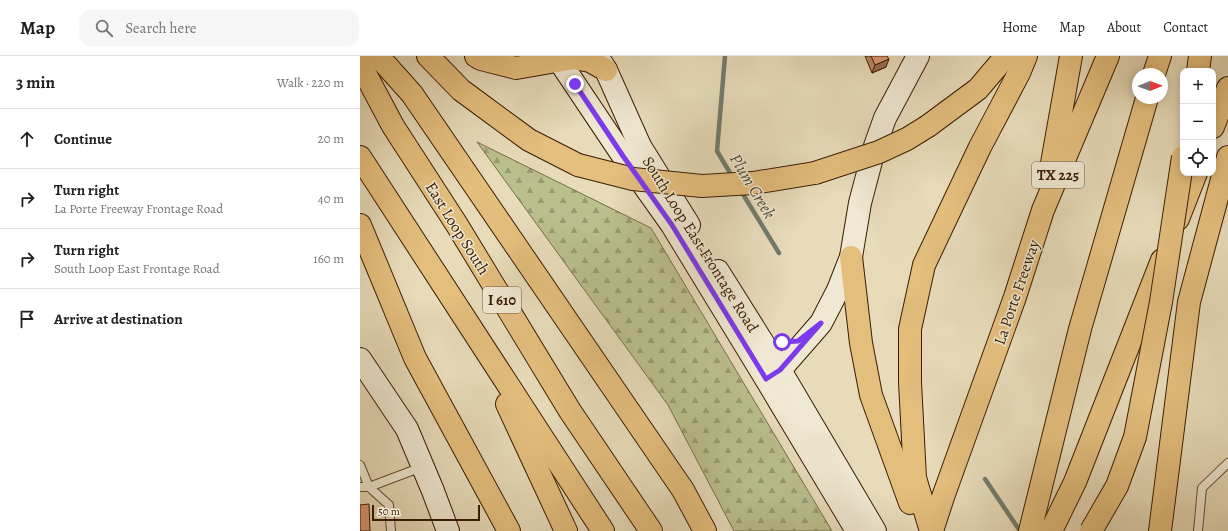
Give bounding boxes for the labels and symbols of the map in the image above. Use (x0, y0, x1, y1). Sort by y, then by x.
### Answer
north arrow (1132, 68, 1168, 104)
route end (566, 75, 584, 93)
water label: Plum Creek (724, 149, 781, 224)
street label: South Loop East Frontage Road (637, 152, 764, 337)
road number: TX 225 (1032, 162, 1084, 188)
street label: East Loop South (420, 178, 495, 280)
street label: La Porte Freeway (989, 236, 1046, 348)
road number: I 610 (483, 287, 521, 313)
route start (773, 333, 791, 351)
scale bar (372, 503, 480, 522)

